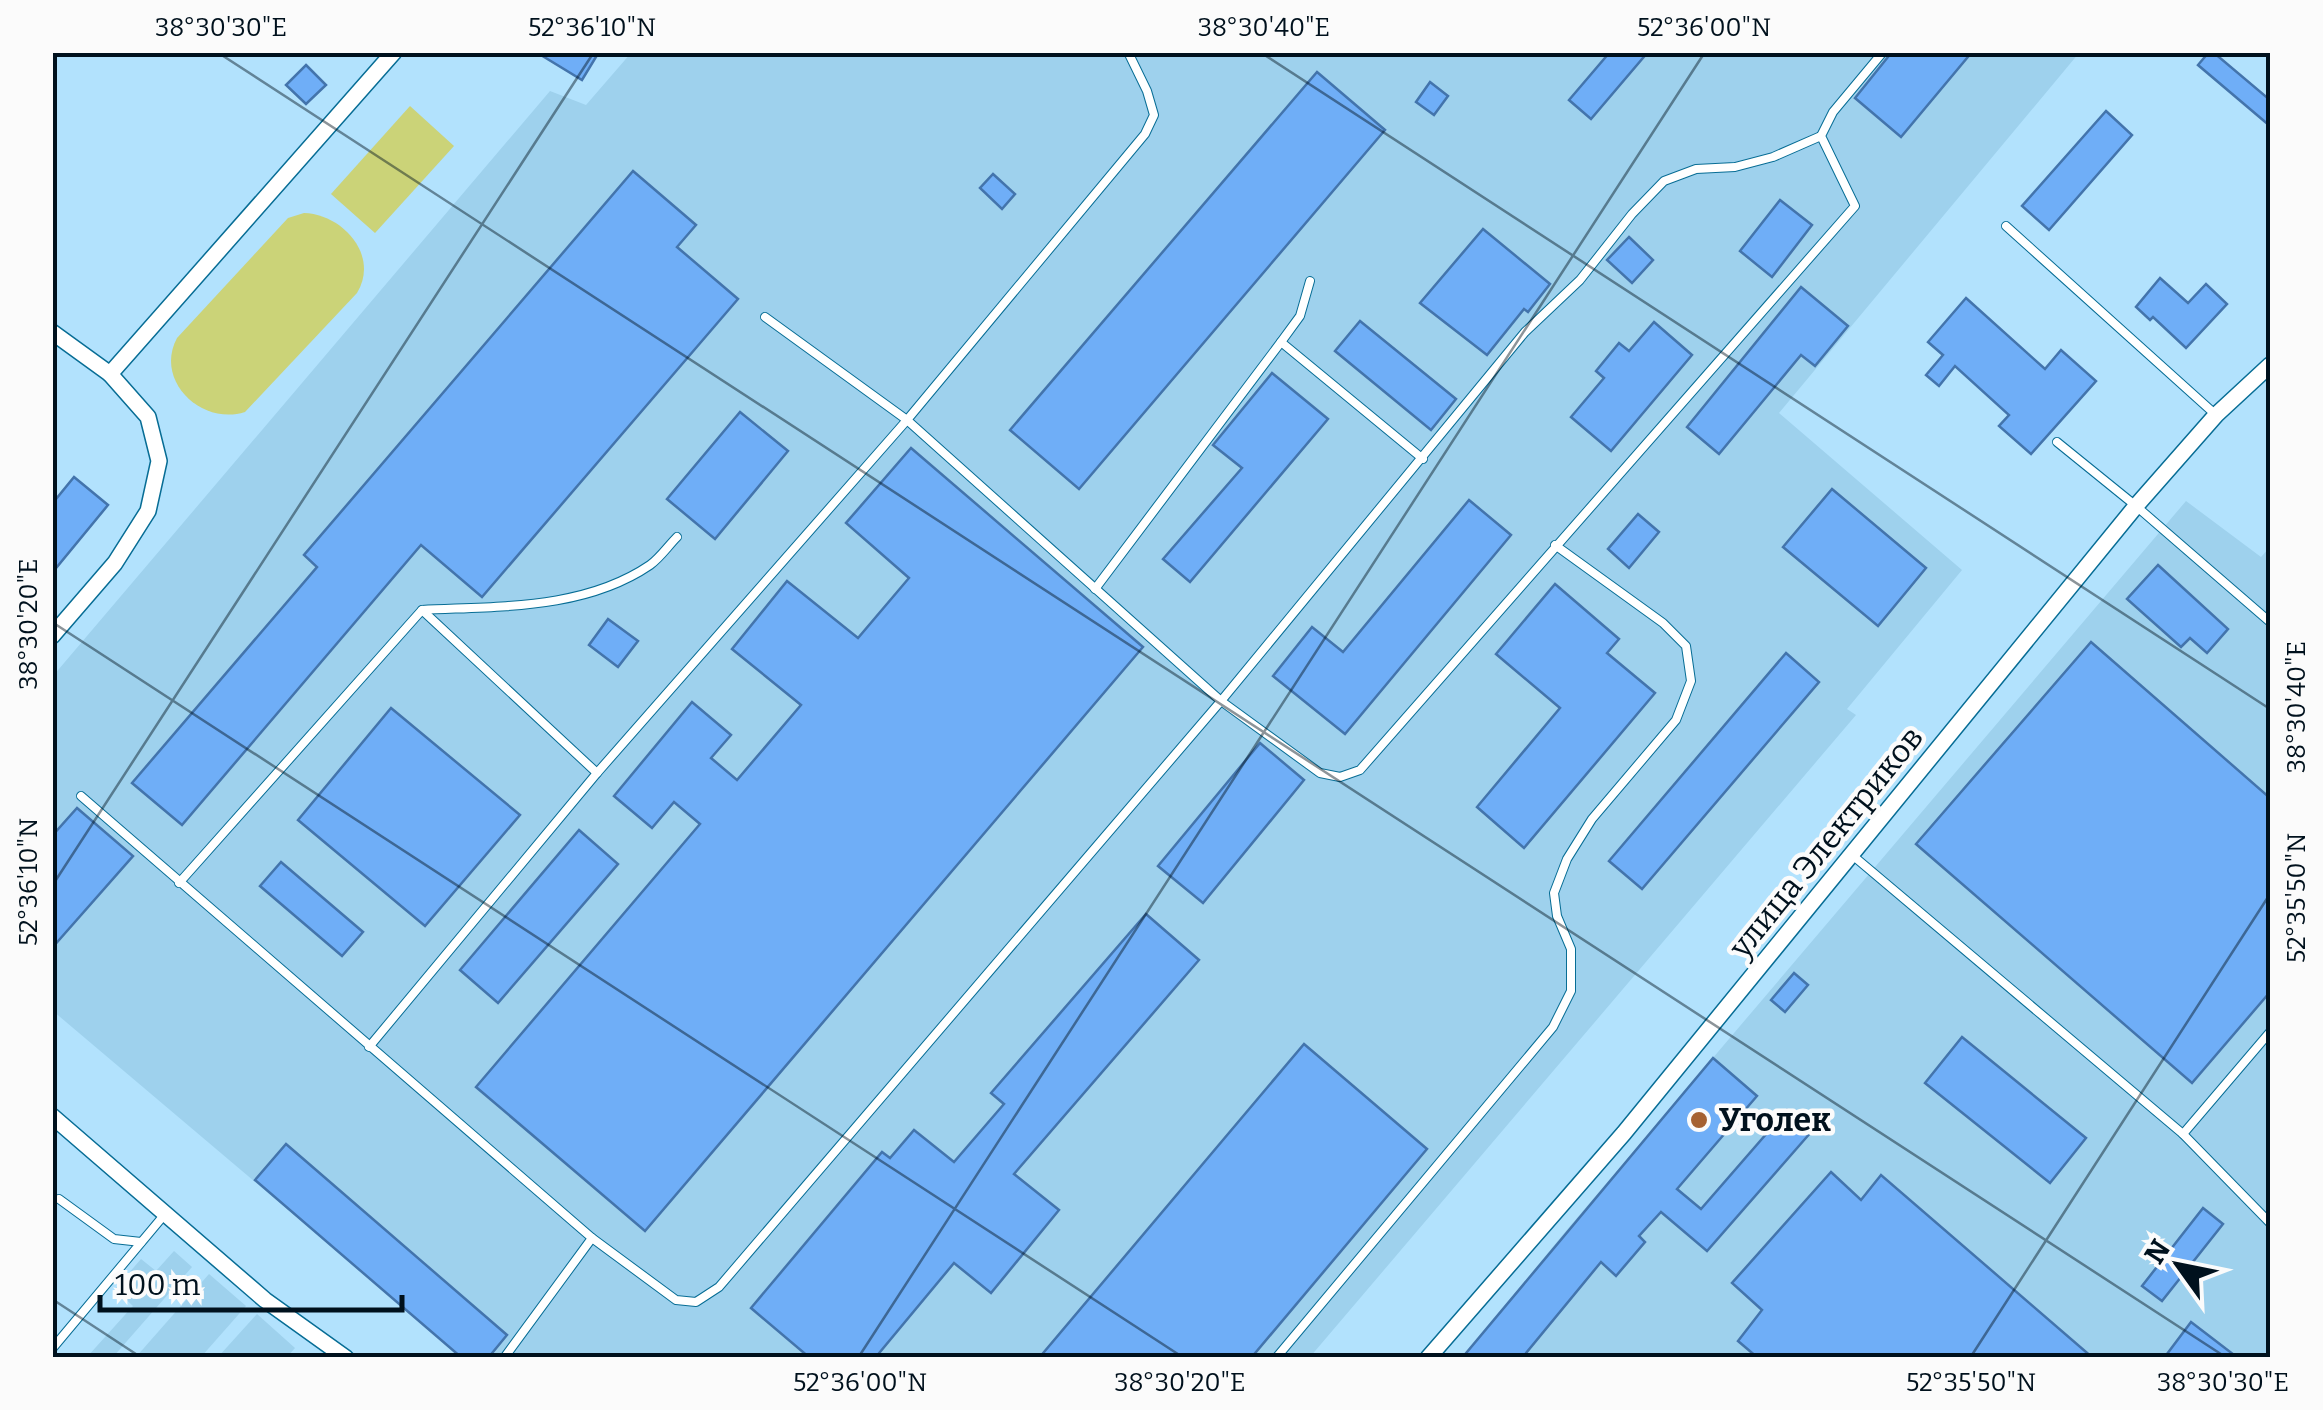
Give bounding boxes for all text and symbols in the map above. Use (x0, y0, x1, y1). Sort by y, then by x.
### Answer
text: 38°30'30"E (155, 13, 287, 43)
text: 52°36'10"N (528, 13, 656, 43)
text: 38°30'40"E (1198, 13, 1330, 43)
text: 52°36'00"N (1637, 13, 1771, 43)
text: 38°30'20"E (14, 558, 44, 690)
text: 38°30'40"E (2282, 641, 2312, 773)
street label: улица Электриков (1721, 719, 1931, 966)
text: 52°36'10"N (14, 818, 44, 946)
text: 52°35'50"N (2282, 833, 2312, 963)
place label: Уголек (1719, 1101, 1831, 1139)
marker: Уголек (1688, 1109, 1710, 1131)
north arrow (2128, 1215, 2228, 1315)
text: N (2138, 1234, 2177, 1270)
scale bar (100, 1250, 402, 1312)
text: 100 m (115, 1267, 201, 1303)
text: 52°36'00"N (793, 1368, 927, 1398)
text: 38°30'20"E (1114, 1368, 1246, 1398)
text: 52°35'50"N (1906, 1368, 2036, 1398)
text: 38°30'30"E (2157, 1368, 2289, 1398)

